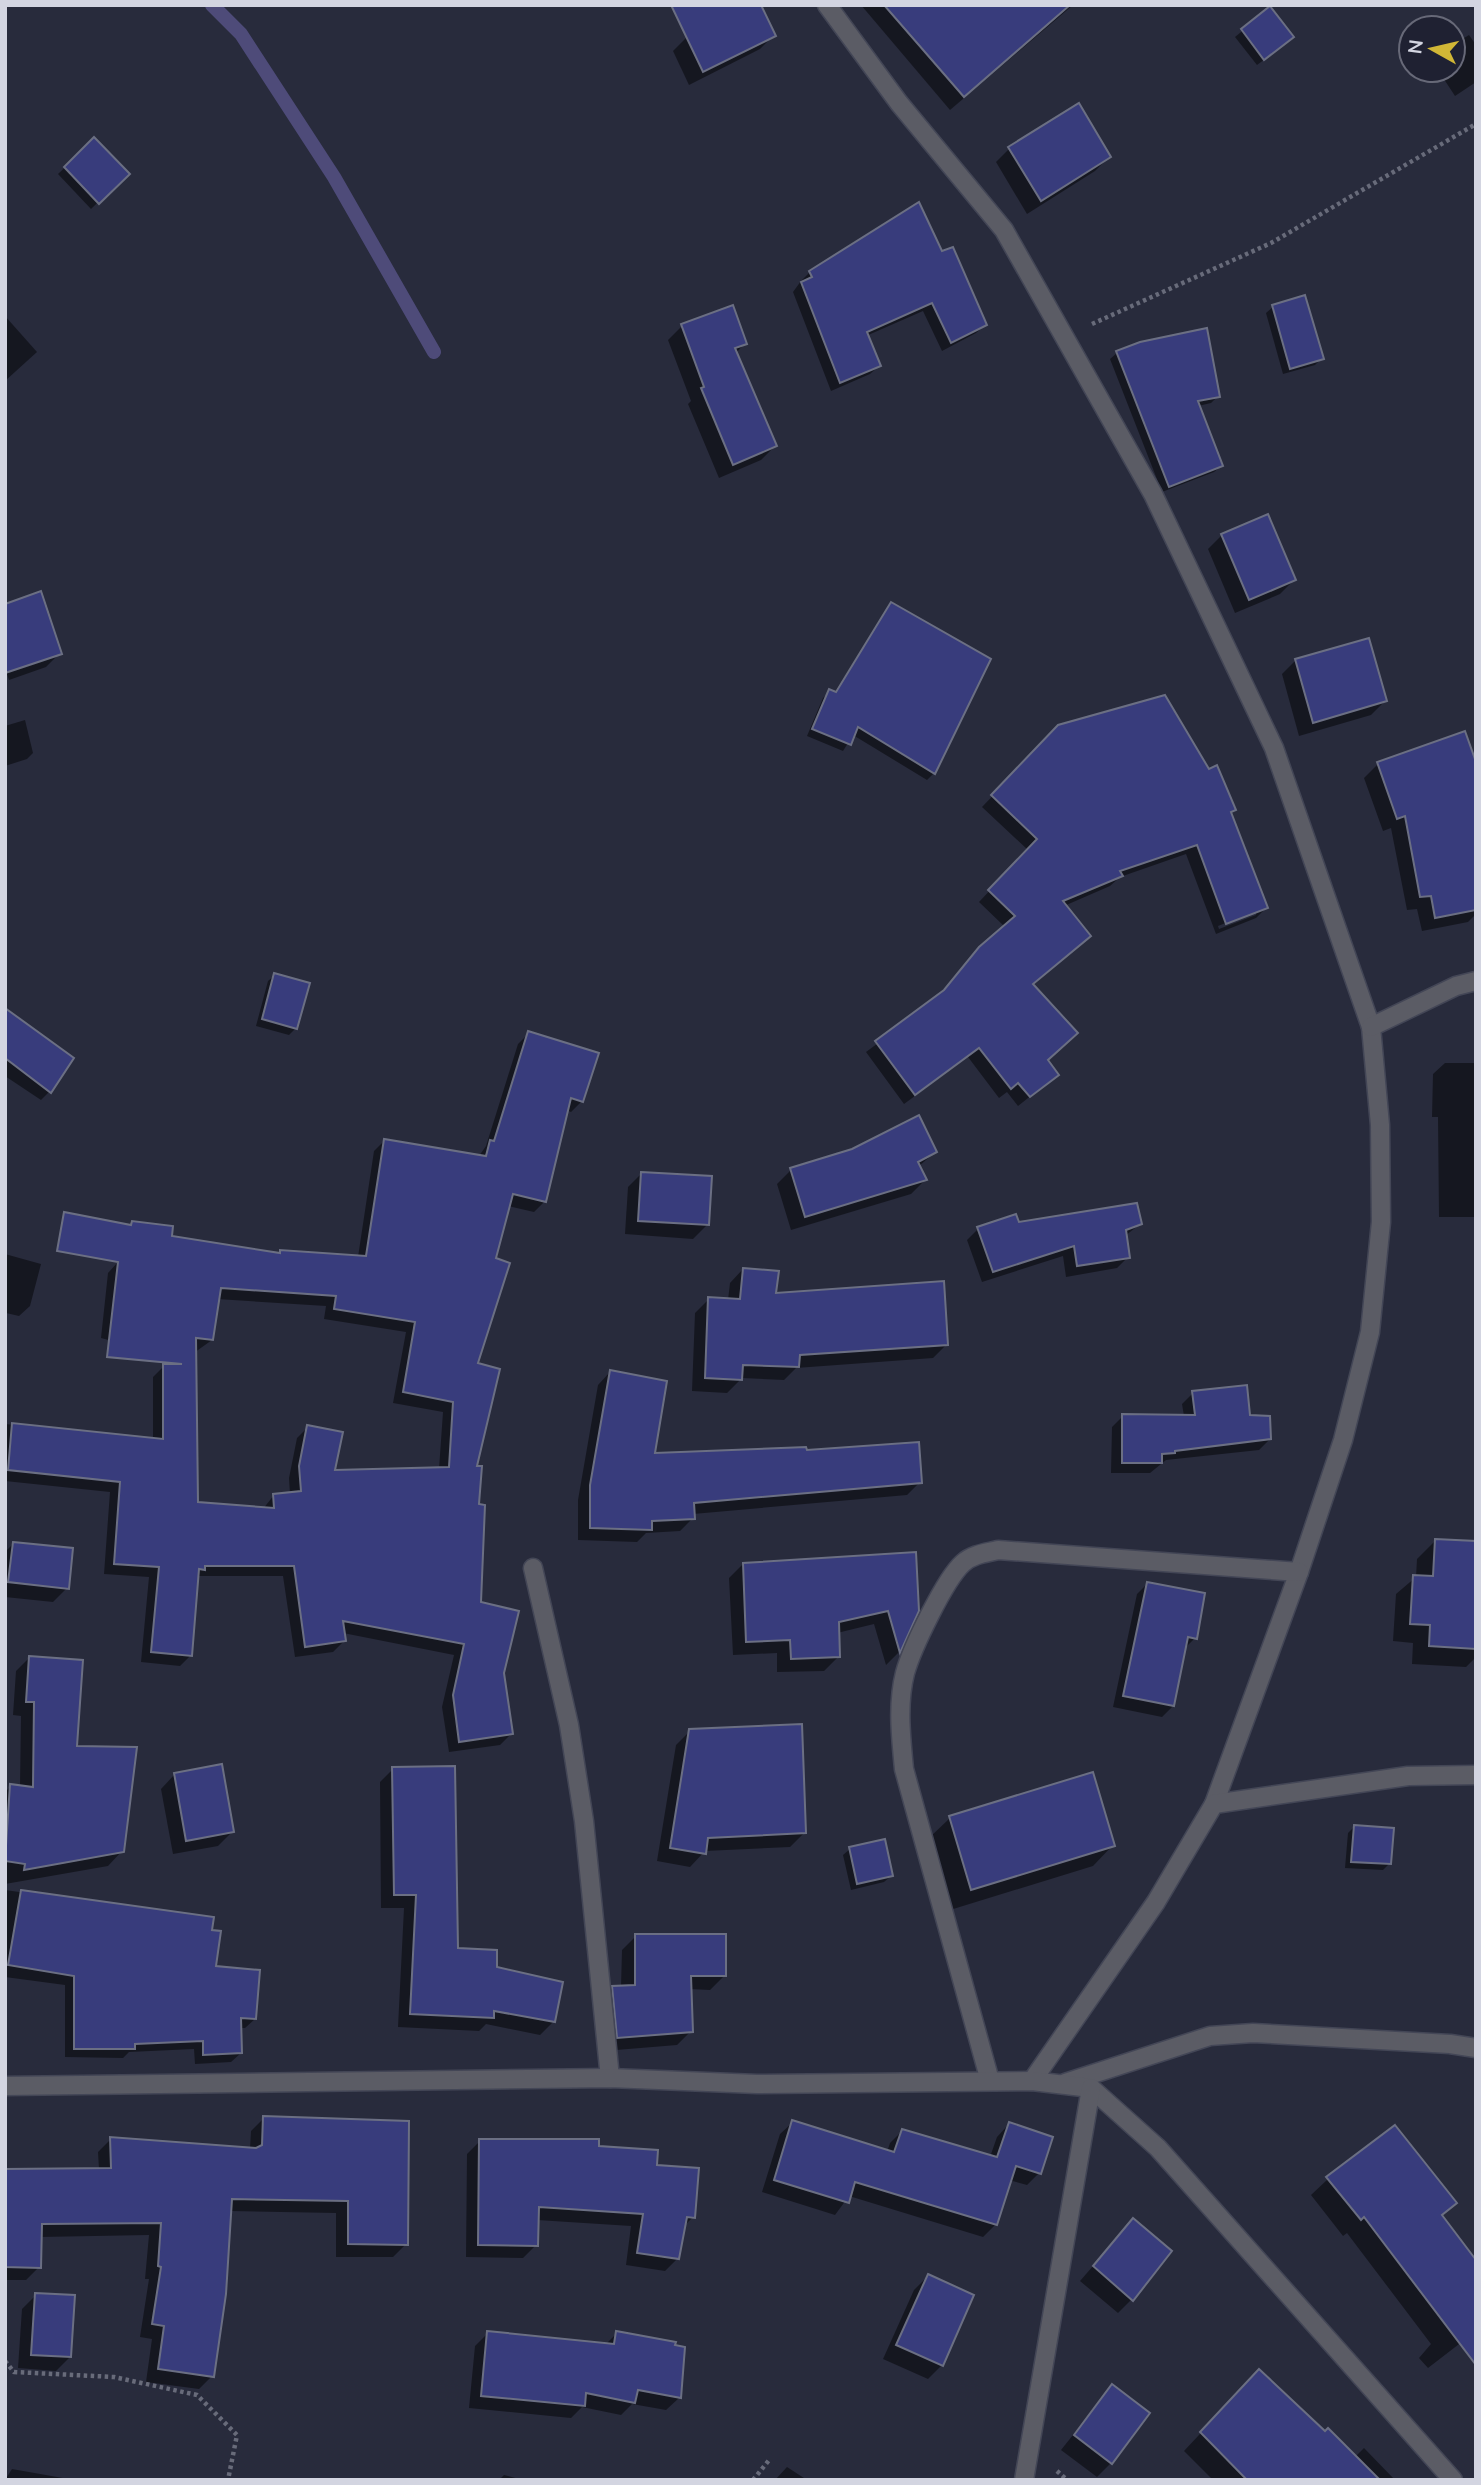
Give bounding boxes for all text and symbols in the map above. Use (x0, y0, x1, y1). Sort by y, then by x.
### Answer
north arrow (1397, 14, 1467, 84)
text: N (1402, 38, 1430, 56)

